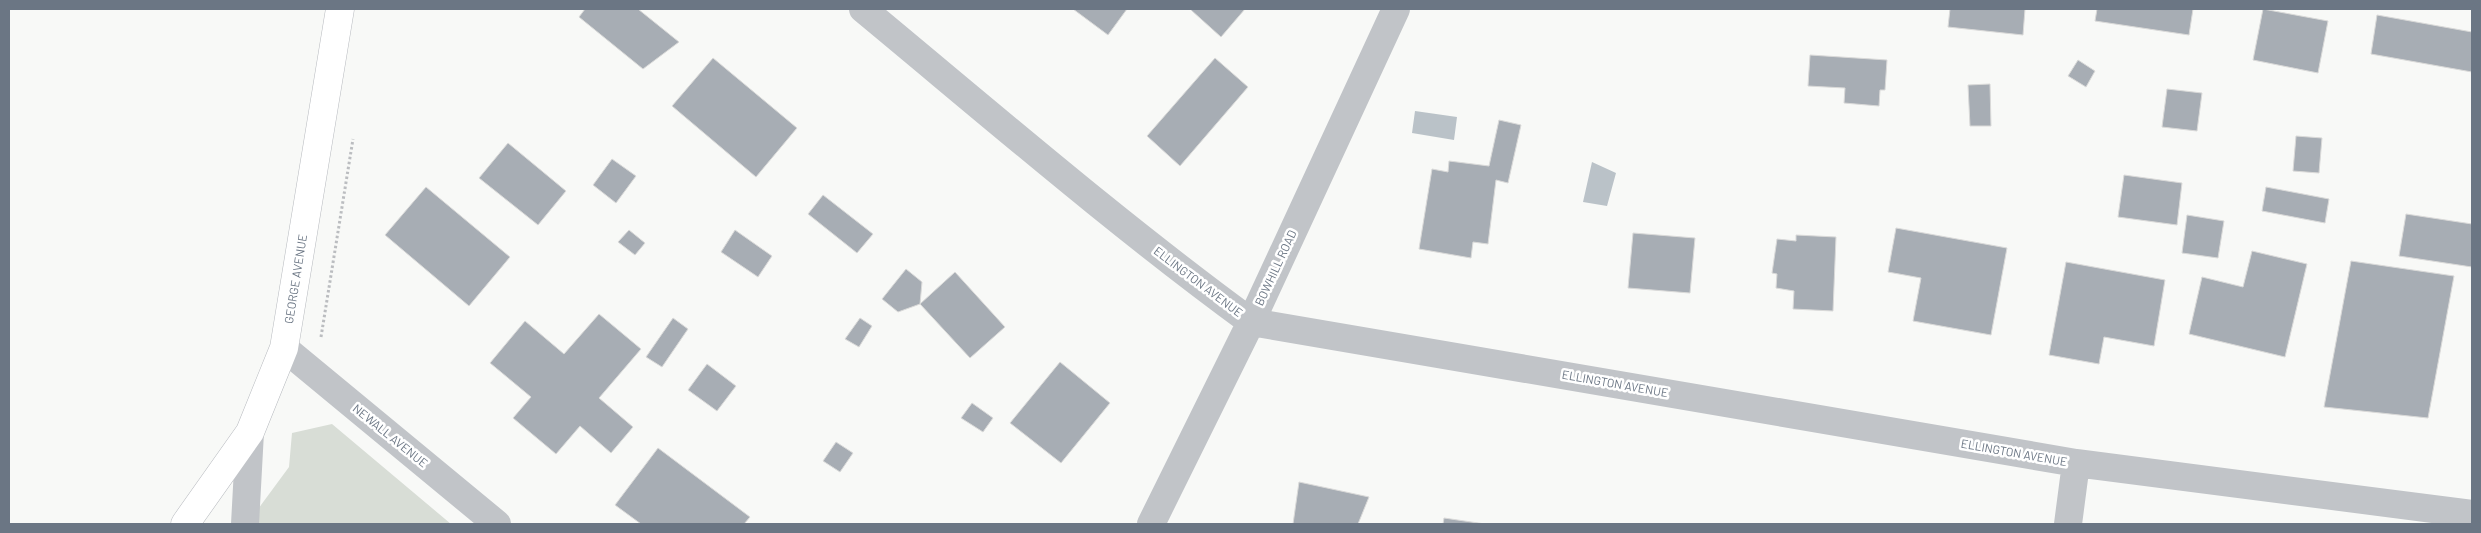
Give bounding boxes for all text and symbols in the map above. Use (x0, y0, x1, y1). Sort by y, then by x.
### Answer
street label: BOWHILL ROAD (1251, 228, 1299, 308)
street label: GEORGE AVENUE (281, 233, 309, 325)
street label: ELLINGTON AVENUE (1151, 243, 1246, 319)
street label: ELLINGTON AVENUE (1561, 367, 1669, 399)
street label: NEWALL AVENUE (350, 401, 431, 470)
street label: ELLINGTON AVENUE (1960, 436, 2068, 468)

